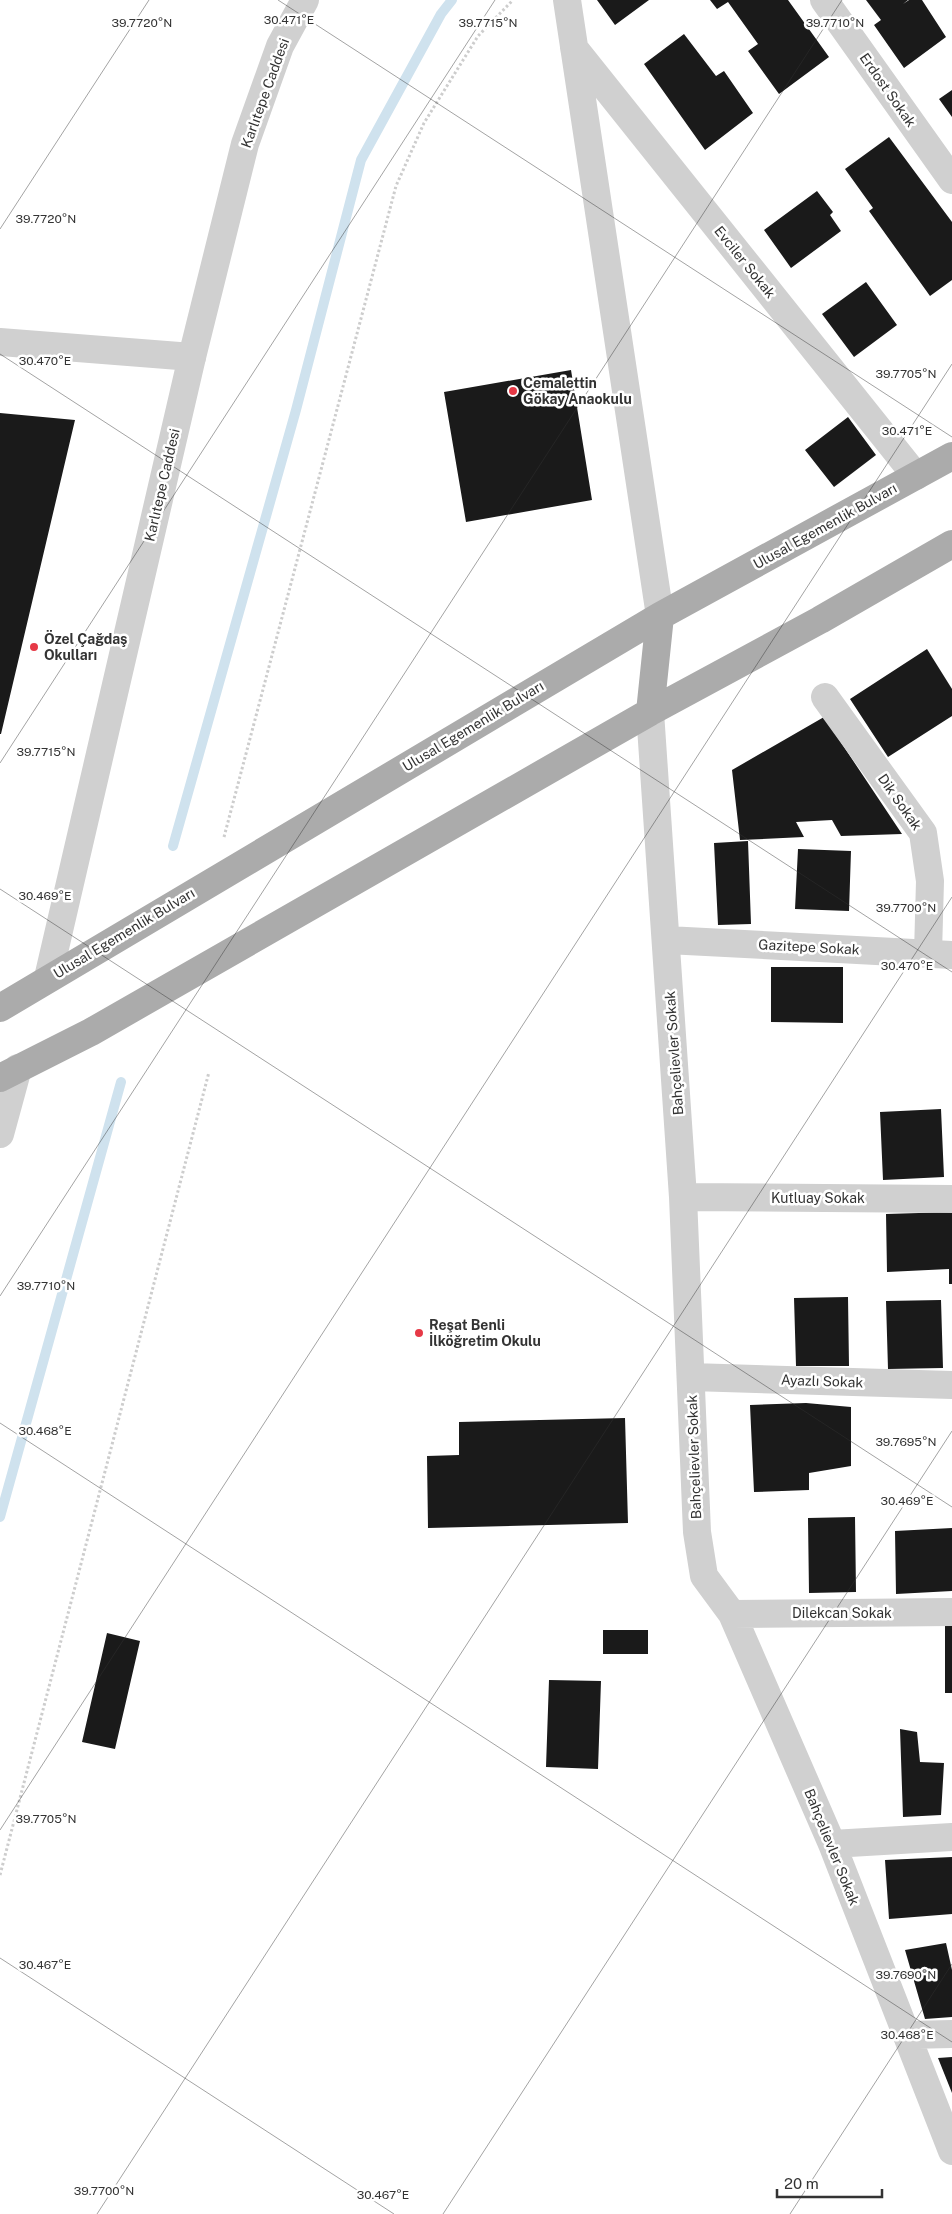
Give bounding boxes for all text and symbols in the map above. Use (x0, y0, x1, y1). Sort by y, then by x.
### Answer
text: 30.471°E (264, 13, 314, 27)
text: 39.7720°N (112, 16, 172, 30)
text: 39.7715°N (458, 16, 518, 30)
text: 39.7710°N (806, 16, 864, 30)
street label: Karlıtepe Caddesi (238, 36, 292, 150)
street label: Erdost Sokak (857, 50, 919, 130)
text: 39.7720°N (16, 212, 76, 226)
street label: Evciler Sokak (711, 223, 779, 301)
text: 30.470°E (19, 354, 71, 368)
text: 39.7705°N (875, 367, 937, 381)
place label: Cemalettin Gökay Anaokulu (523, 375, 632, 407)
marker: Cemalettin Gökay Anaokulu (507, 385, 519, 397)
text: 30.471°E (882, 424, 932, 438)
street label: Karlıtepe Caddesi (141, 427, 183, 543)
street label: Ulusal Egemenlik Bulvarı (750, 480, 900, 572)
place label: Özel Çağdaş Okulları (44, 630, 128, 663)
marker: Özel Çağdaş Okulları (28, 641, 40, 653)
street label: Ulusal Egemenlik Bulvarı (400, 678, 546, 774)
text: 39.7715°N (16, 745, 76, 759)
street label: Dik Sokak (875, 771, 925, 833)
street label: Ulusal Egemenlik Bulvarı (51, 885, 197, 981)
text: 30.469°E (19, 889, 71, 903)
text: 39.7700°N (876, 901, 936, 915)
street label: Gazitepe Sokak (758, 936, 860, 958)
text: 30.470°E (881, 959, 933, 973)
street label: Bahçelievler Sokak (662, 990, 686, 1116)
street label: Kutluay Sokak (771, 1190, 865, 1206)
text: 39.7710°N (17, 1279, 75, 1293)
place label: Reşat Benli İlköğretim Okulu (429, 1317, 541, 1349)
marker: Reşat Benli İlköğretim Okulu (413, 1327, 425, 1339)
street label: Ayazlı Sokak (781, 1372, 864, 1390)
street label: Bahçelievler Sokak (684, 1394, 704, 1519)
text: 30.468°E (18, 1424, 72, 1438)
text: 39.7695°N (875, 1435, 937, 1449)
text: 30.469°E (881, 1494, 933, 1508)
street label: Dilekcan Sokak (792, 1605, 892, 1621)
street label: Bahçelievler Sokak (801, 1786, 863, 1908)
text: 39.7705°N (15, 1812, 77, 1826)
text: 30.467°E (19, 1958, 71, 1972)
text: 39.7690°N (876, 1968, 936, 1982)
text: 30.468°E (880, 2028, 934, 2042)
scale bar (777, 2166, 882, 2198)
text: 20 m (784, 2175, 819, 2192)
text: 39.7700°N (74, 2184, 134, 2198)
text: 30.467°E (357, 2188, 409, 2202)

